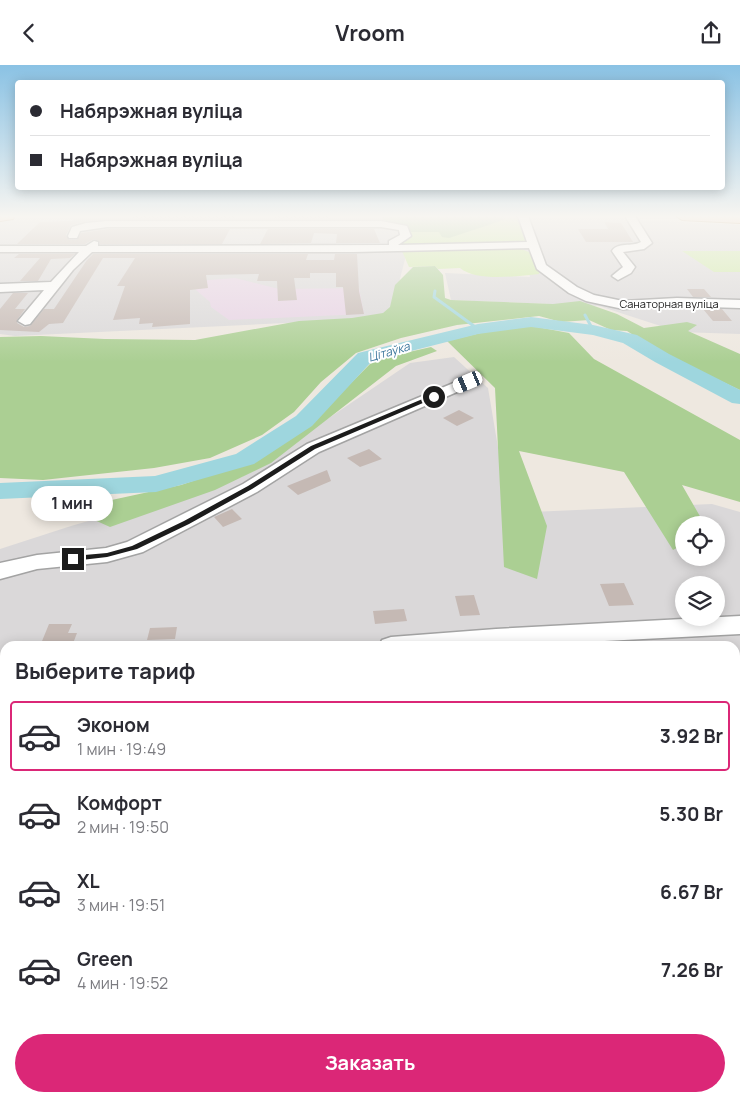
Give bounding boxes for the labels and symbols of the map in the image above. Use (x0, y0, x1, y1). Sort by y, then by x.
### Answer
street label: Санаторная вуліца (619, 296, 719, 311)
water label: Цітаўка (366, 337, 413, 366)
car (451, 369, 484, 395)
route start (423, 386, 445, 408)
callout: 1 мин (32, 487, 114, 521)
route end (62, 548, 84, 570)

